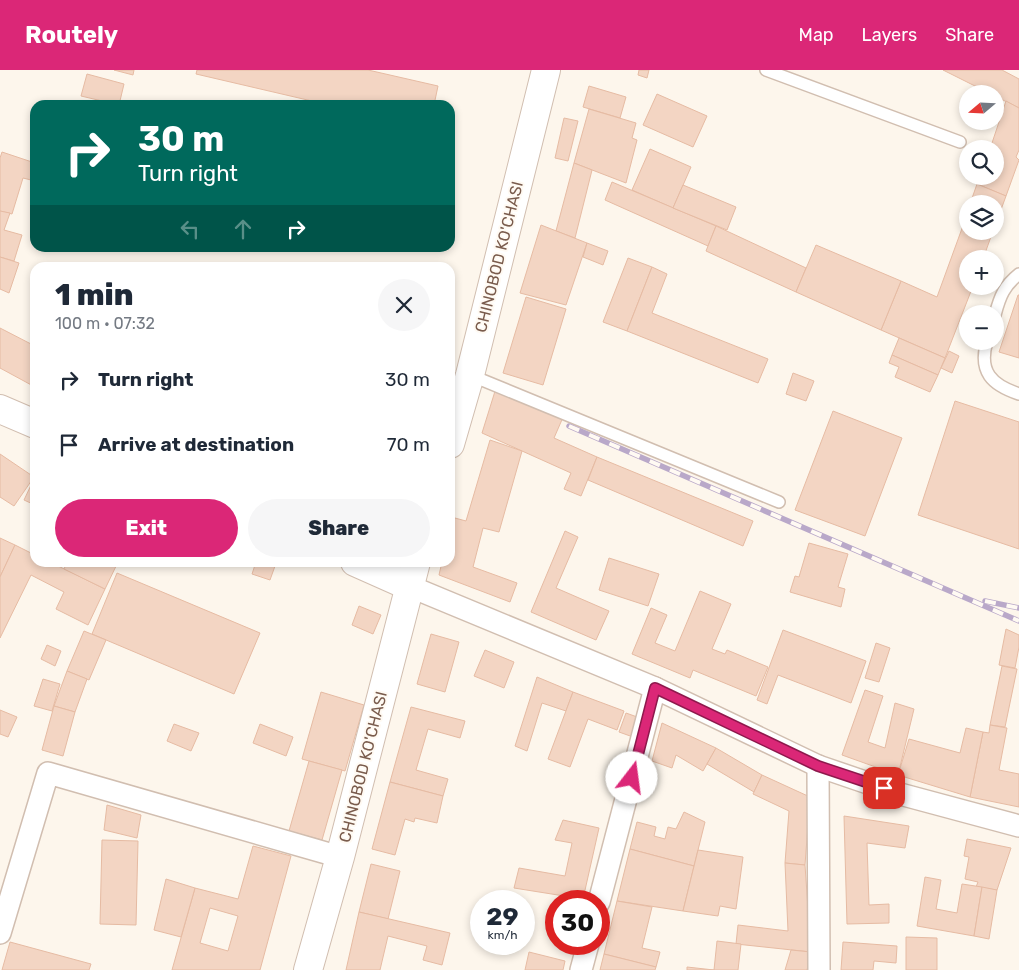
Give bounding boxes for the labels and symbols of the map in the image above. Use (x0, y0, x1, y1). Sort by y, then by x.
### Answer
north arrow (959, 85, 1004, 130)
street label: CHINOBOD KO'CHASI (471, 179, 527, 335)
street label: CHINOBOD KO'CHASI (335, 689, 391, 845)
position arrow (605, 751, 657, 803)
pin (863, 767, 905, 809)
speed limit sign: 30 (545, 890, 610, 955)

